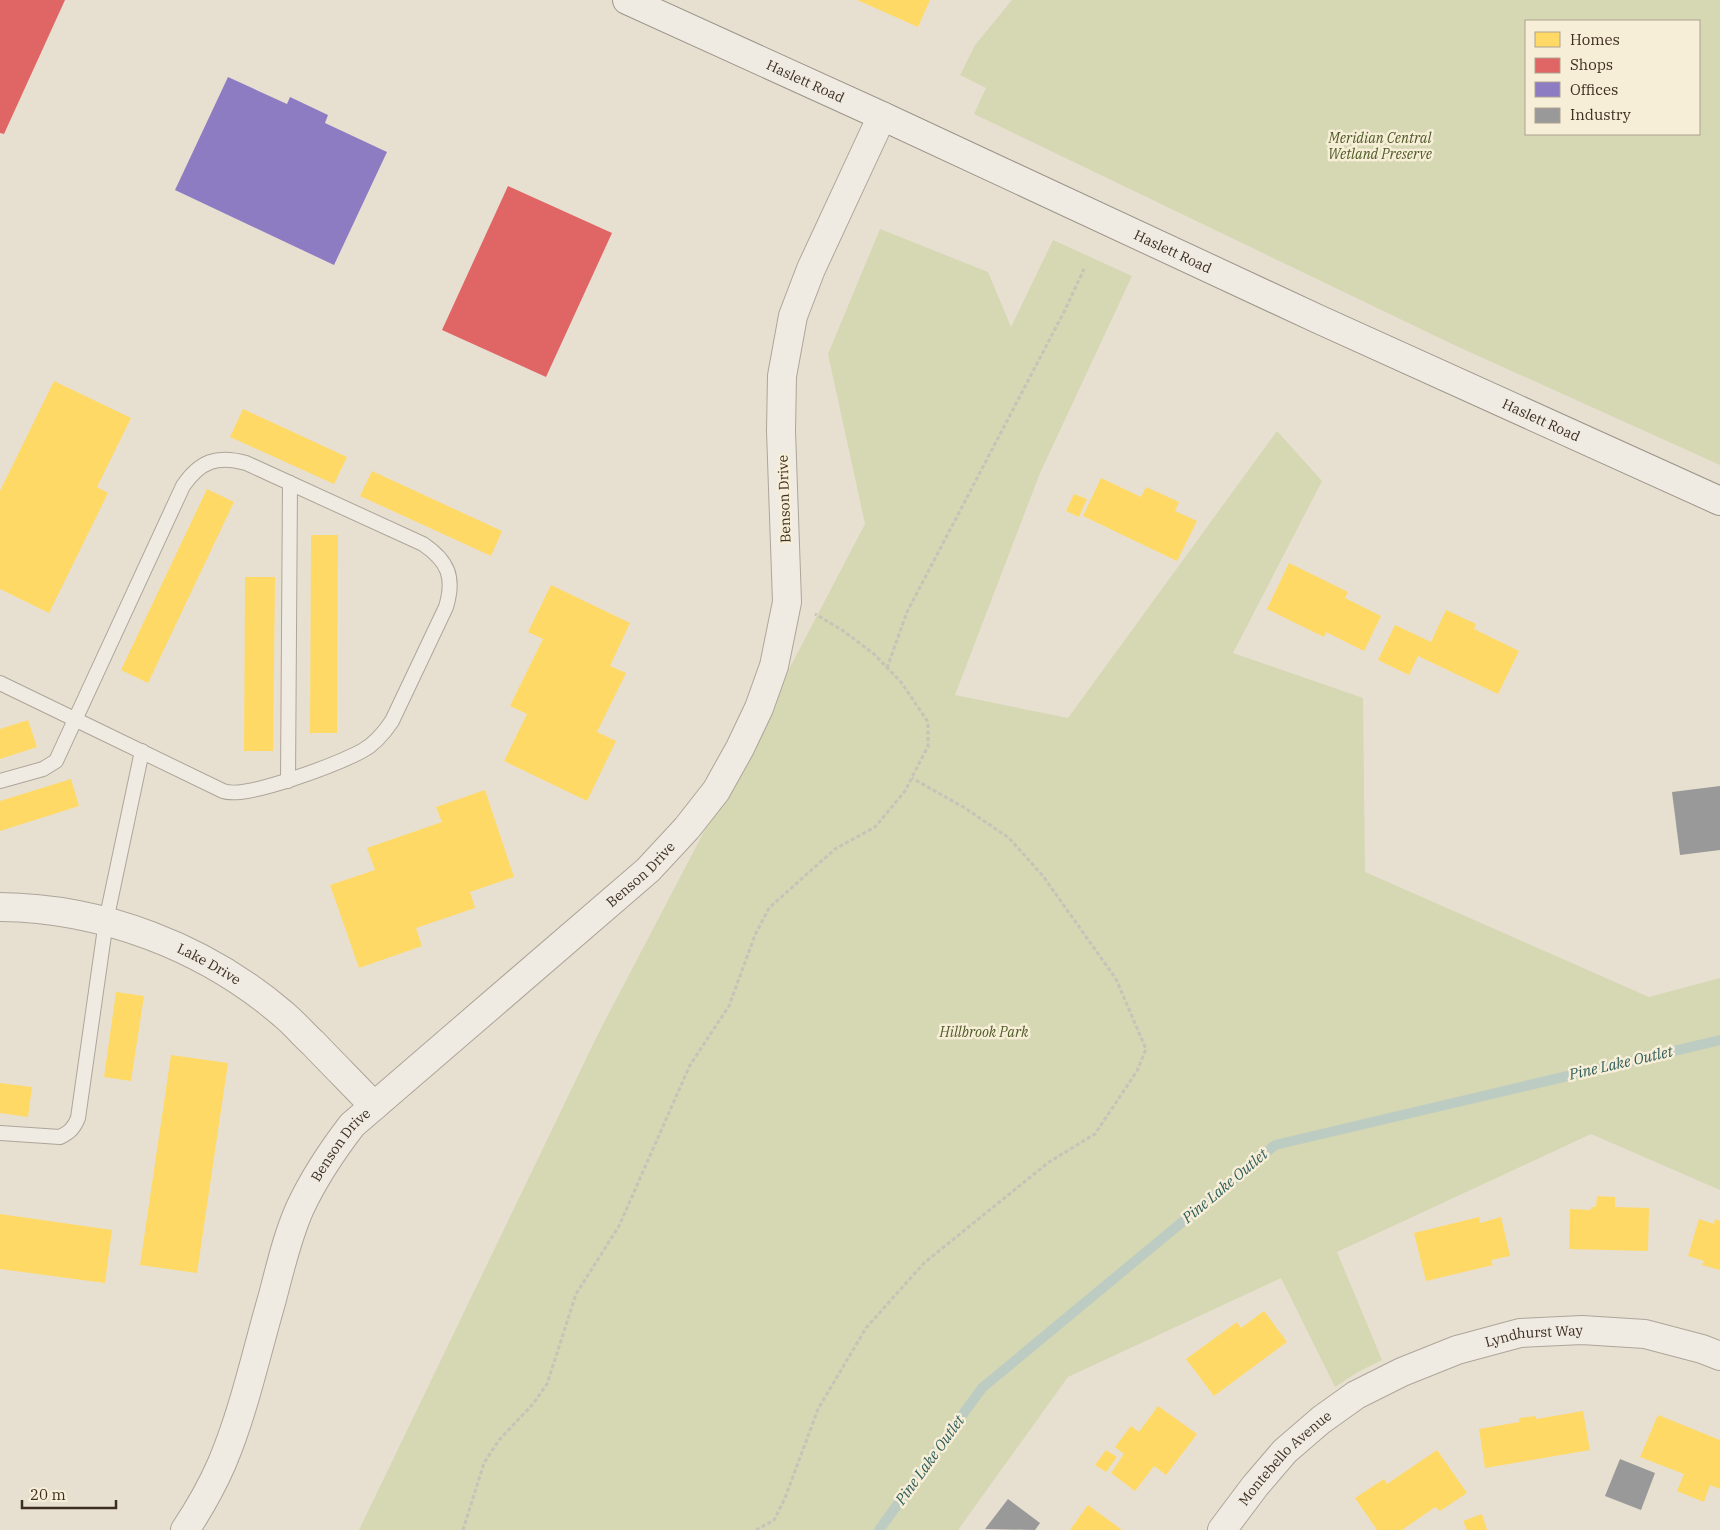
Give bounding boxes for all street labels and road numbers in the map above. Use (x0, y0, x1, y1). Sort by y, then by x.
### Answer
street label: Haslett Road (764, 56, 848, 107)
street label: Haslett Road (1131, 226, 1215, 277)
street label: Haslett Road (1499, 395, 1583, 446)
street label: Benson Drive (773, 455, 795, 543)
street label: Benson Drive (602, 838, 679, 911)
street label: Lake Drive (174, 939, 244, 989)
street label: Benson Drive (307, 1104, 374, 1185)
street label: Lyndhurst Way (1483, 1321, 1584, 1351)
street label: Montebello Avenue (1234, 1407, 1335, 1509)

